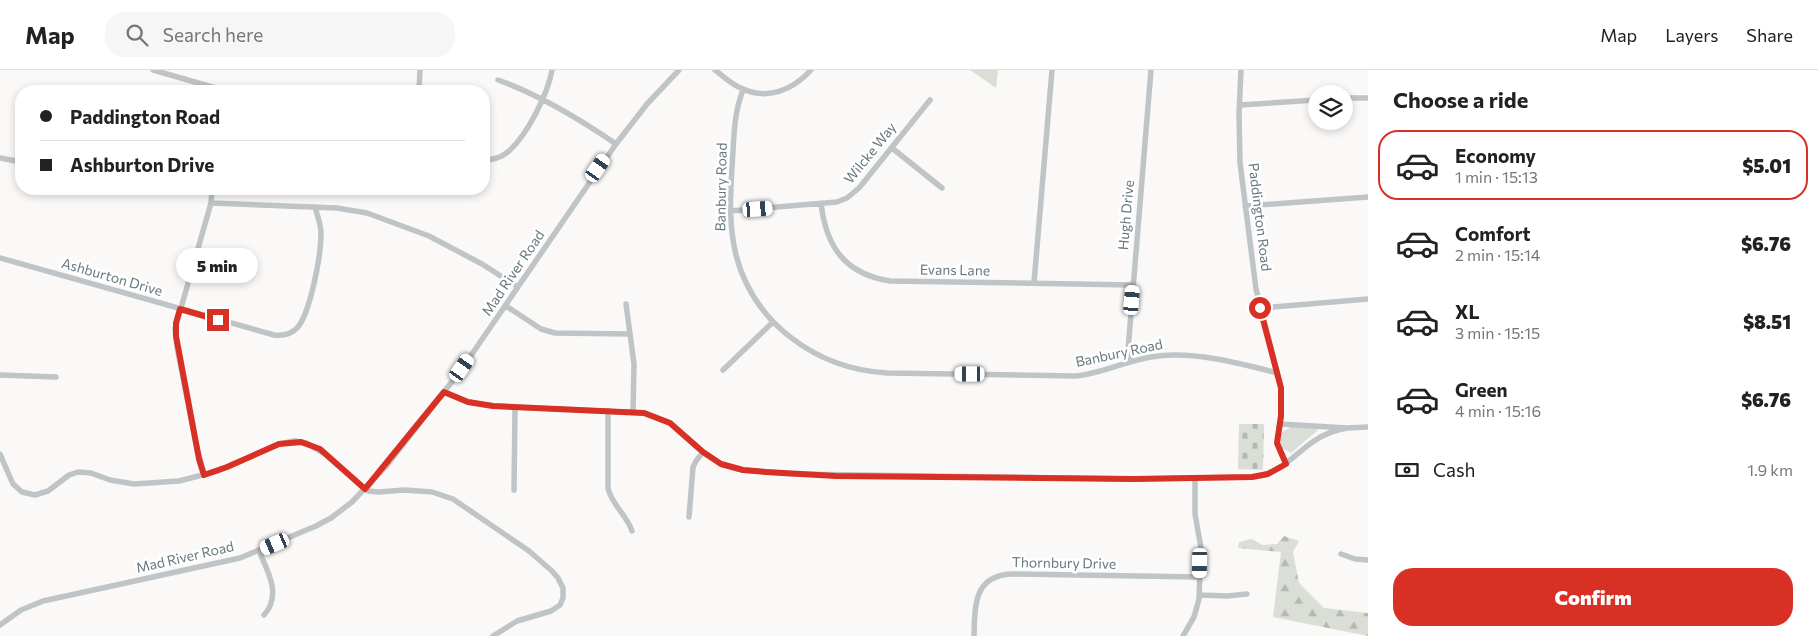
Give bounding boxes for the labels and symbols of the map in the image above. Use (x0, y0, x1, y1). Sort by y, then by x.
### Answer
street label: Wilcke Way (840, 119, 899, 187)
street label: Banbury Road (711, 142, 730, 231)
car (583, 151, 612, 185)
street label: Paddington Road (1245, 162, 1276, 272)
street label: Hugh Drive (1114, 179, 1137, 251)
car (742, 200, 773, 218)
street label: Mad River Road (478, 227, 547, 319)
callout: 5 min (177, 248, 259, 282)
street label: Ashburton Drive (60, 254, 165, 299)
street label: Evans Lane (920, 260, 990, 279)
car (1123, 284, 1140, 316)
route start (1249, 297, 1271, 319)
route end (207, 309, 229, 331)
street label: Banbury Road (1074, 335, 1164, 370)
car (447, 351, 476, 385)
car (955, 367, 985, 382)
car (258, 531, 291, 557)
street label: Mad River Road (134, 537, 235, 576)
car (1192, 548, 1207, 578)
street label: Thornbury Drive (1012, 553, 1116, 572)

